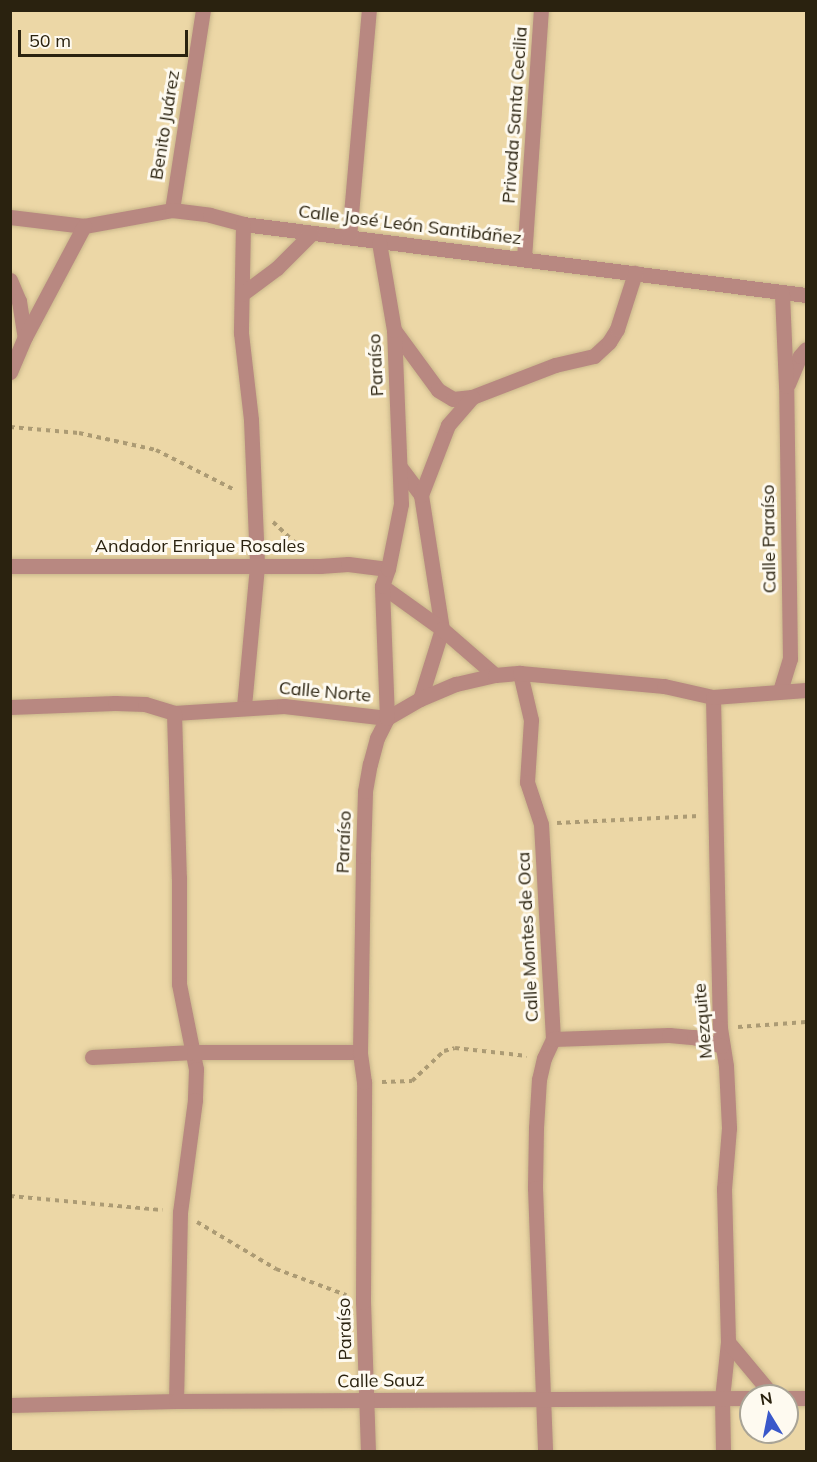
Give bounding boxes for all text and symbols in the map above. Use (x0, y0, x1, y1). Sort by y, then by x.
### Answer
scale bar (21, 18, 190, 56)
street label: Privada Santa Cecilia (498, 26, 532, 204)
text: 50 m (29, 29, 71, 52)
street label: Benito Juárez (146, 69, 184, 181)
street label: Calle José León Santibáñez (297, 201, 523, 249)
street label: Paraíso (364, 333, 388, 397)
street label: Calle Paraíso (757, 484, 781, 594)
street label: Andador Enrique Rosales (95, 535, 305, 557)
street label: Calle Norte (278, 677, 372, 707)
street label: Paraíso (332, 810, 356, 874)
street label: Calle Montes de Oca (513, 851, 543, 1023)
street label: Mezquite (689, 982, 717, 1060)
street label: Paraíso (333, 1297, 357, 1361)
street label: Calle Sauz (337, 1369, 425, 1393)
north arrow (739, 1384, 799, 1444)
text: N (759, 1387, 774, 1409)

